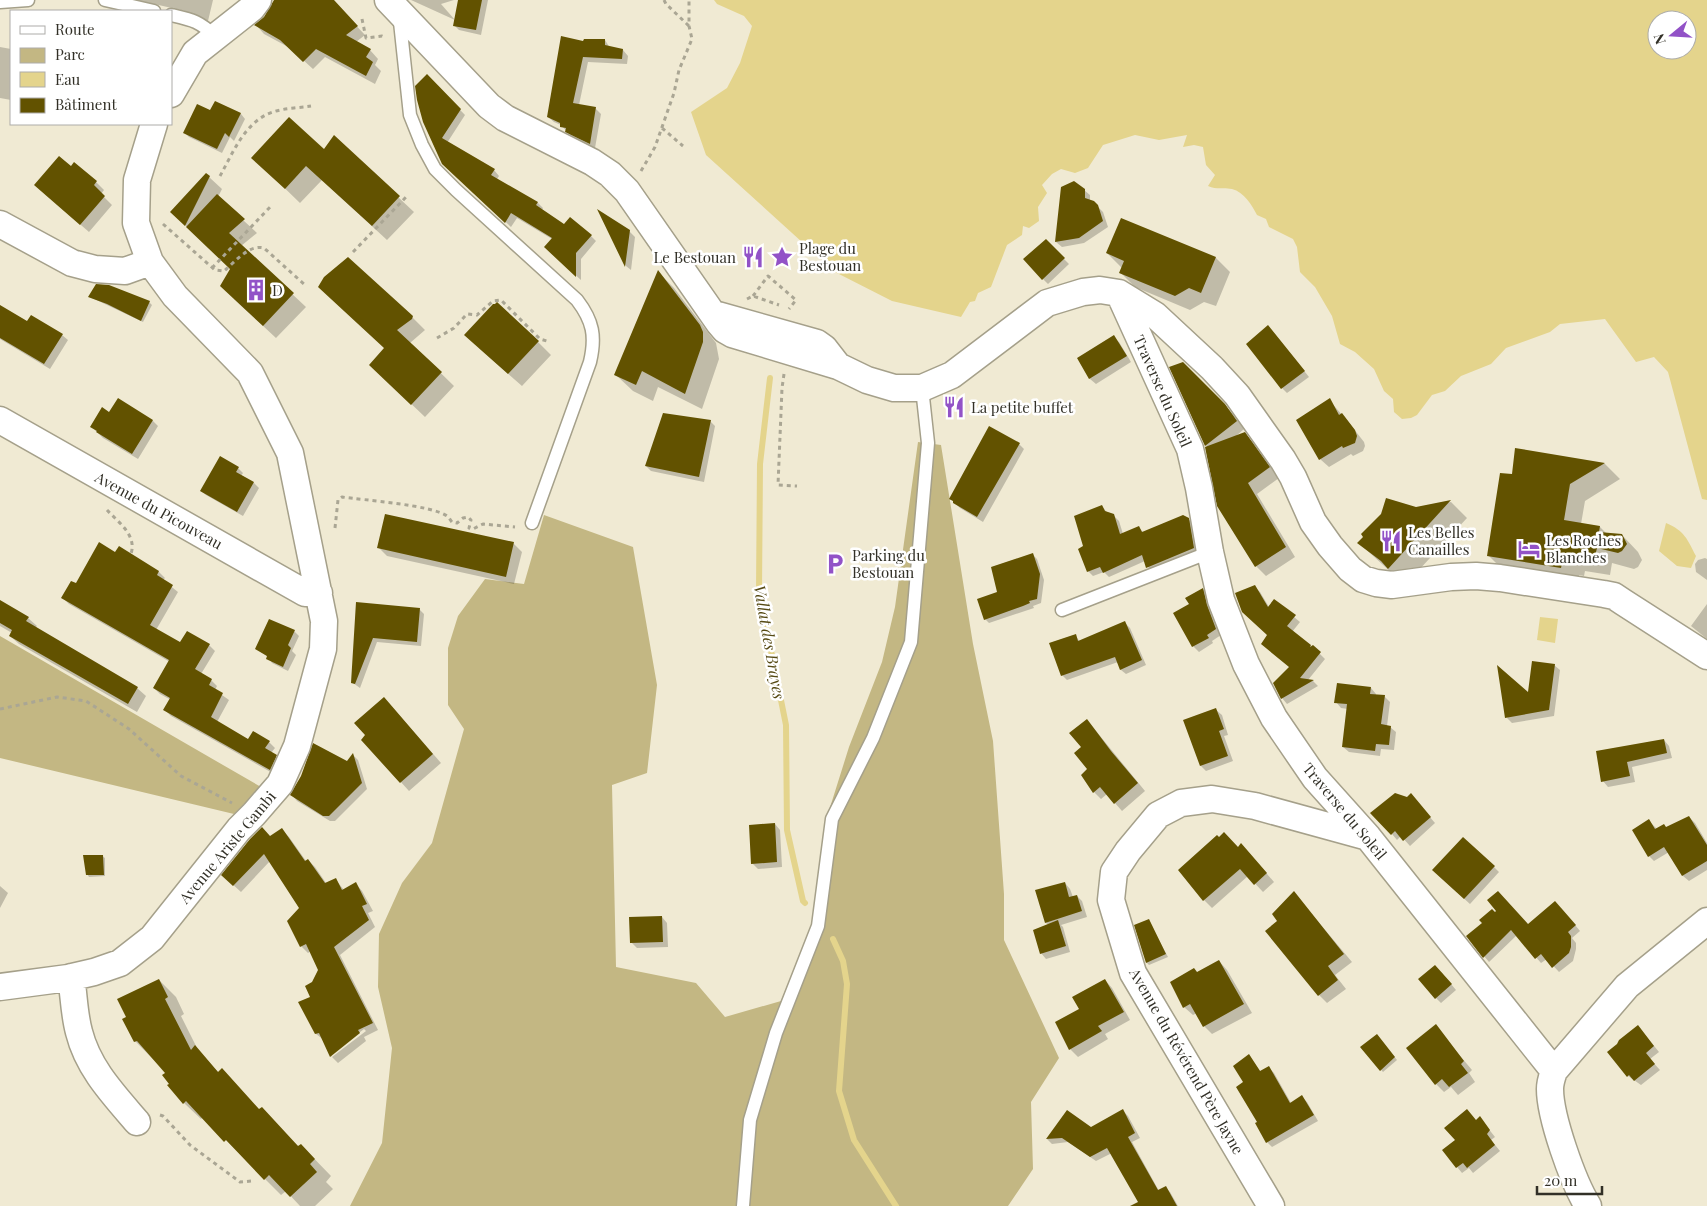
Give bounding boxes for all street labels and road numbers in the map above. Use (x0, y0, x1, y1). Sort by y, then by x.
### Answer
street label: Traverse du Soleil (1129, 332, 1197, 450)
street label: Avenue du Picouveau (91, 466, 227, 553)
street label: Traverse du Soleil (1299, 758, 1391, 864)
street label: Avenue Ariste Gambi (173, 786, 280, 908)
street label: Avenue du Révérend Père Jayne (1125, 963, 1249, 1158)

